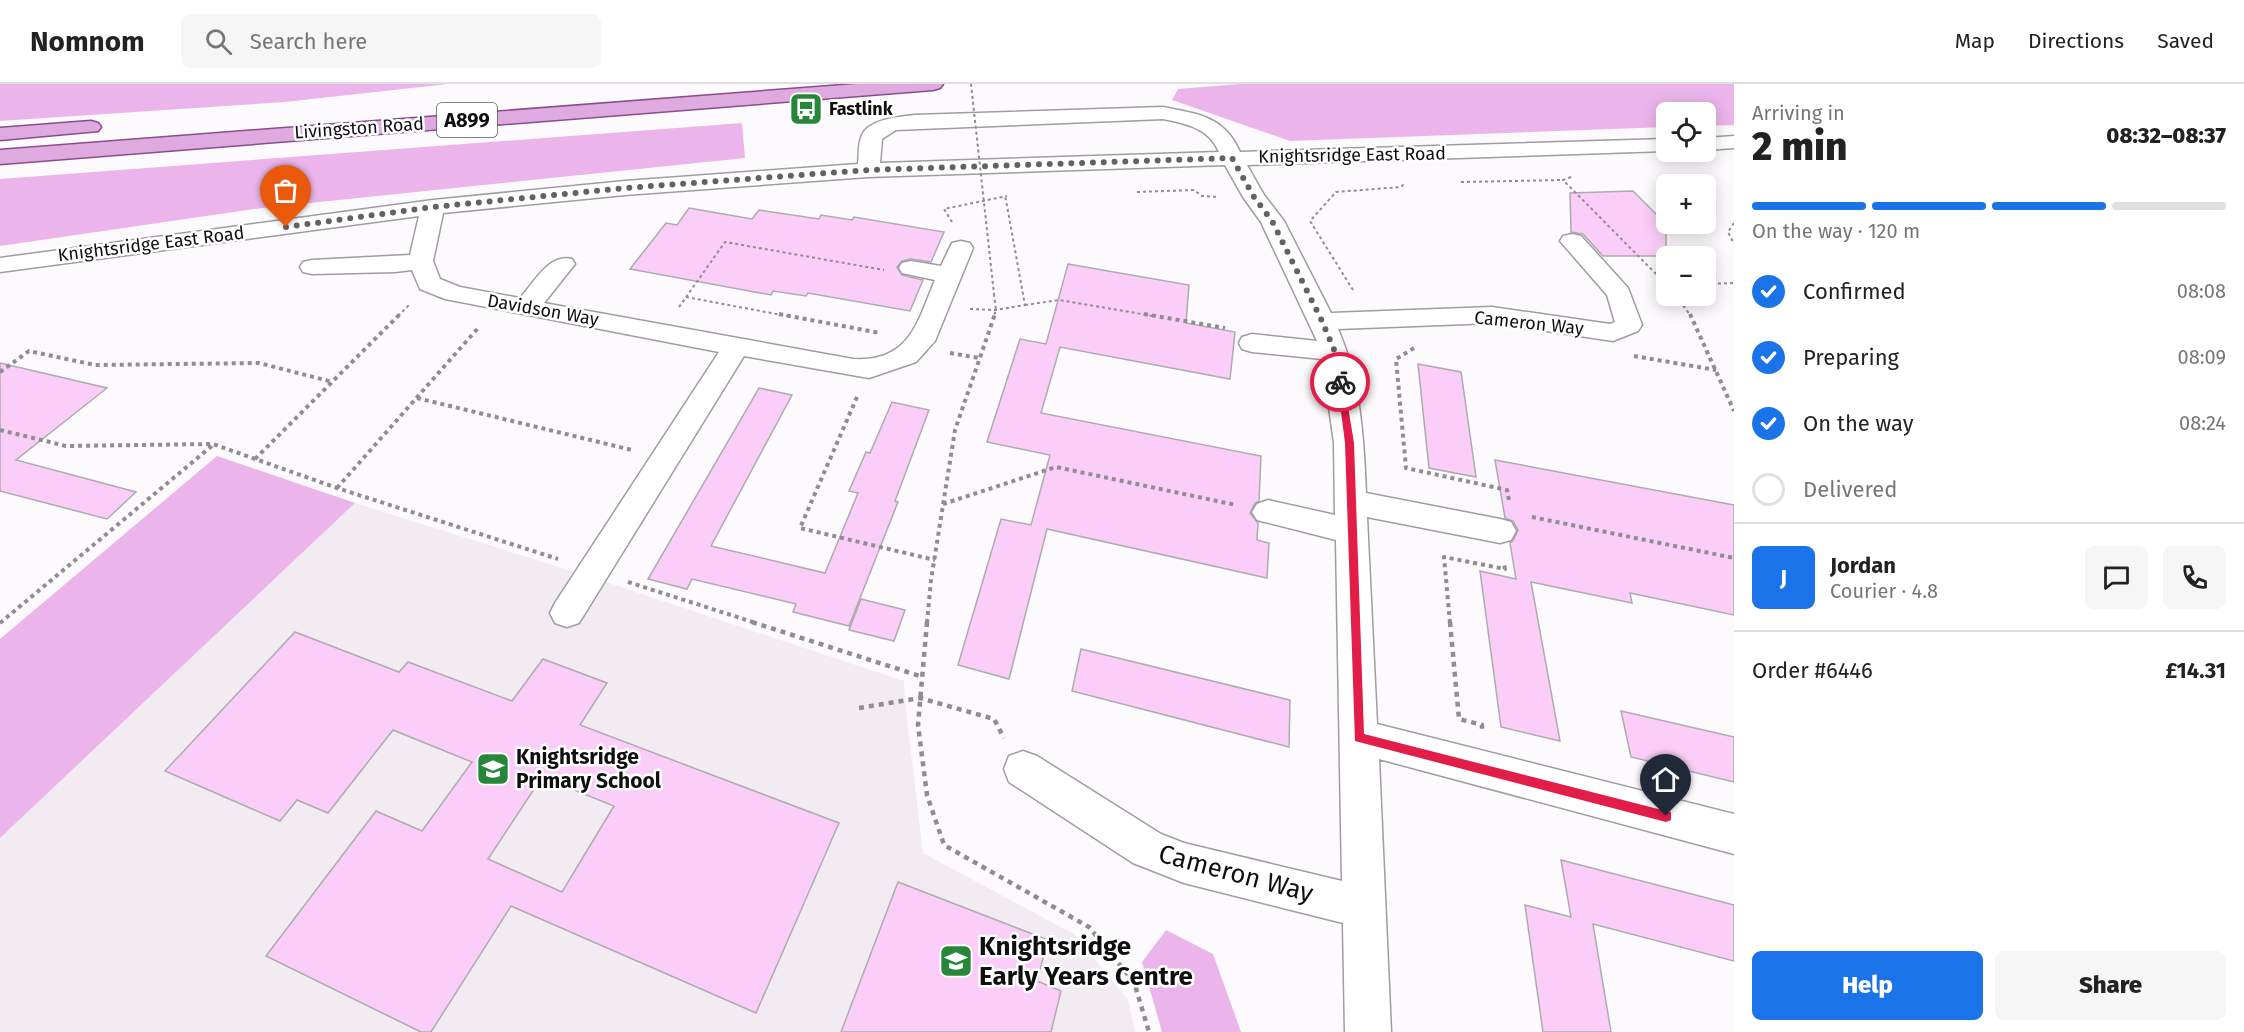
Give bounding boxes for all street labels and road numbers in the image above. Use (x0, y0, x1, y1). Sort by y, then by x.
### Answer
road number: A899 (437, 103, 497, 137)
street label: Livingston Road (294, 113, 424, 143)
street label: Knightsridge East Road (1258, 142, 1446, 168)
street label: Knightsridge East Road (57, 222, 245, 266)
street label: Davidson Way (486, 289, 600, 331)
street label: Cameron Way (1473, 306, 1585, 340)
street label: Cameron Way (1155, 838, 1317, 909)

